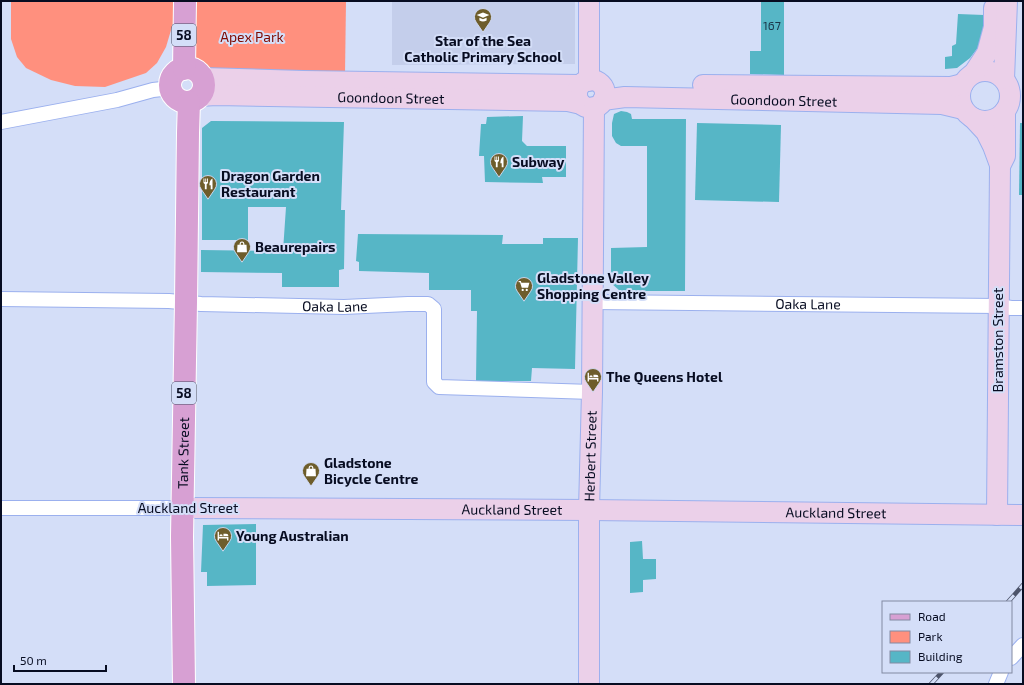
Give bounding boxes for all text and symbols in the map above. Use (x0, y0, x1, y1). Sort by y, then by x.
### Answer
school or university icon: Star of the Sea Catholic Primary School (473, 7, 493, 32)
house number: 167 (763, 18, 781, 32)
road number: 58 (172, 24, 196, 46)
park label: Apex Park (220, 28, 284, 45)
place label: Star of the Sea Catholic Primary School (404, 32, 562, 65)
street label: Goondoon Street (337, 88, 445, 107)
street label: Goondoon Street (730, 90, 837, 110)
restaurant icon: Subway (489, 152, 509, 177)
place label: Subway (512, 153, 565, 170)
place label: Dragon Garden Restaurant (221, 167, 320, 200)
restaurant icon: Dragon Garden Restaurant (198, 174, 218, 199)
shop icon: Beaurepairs (232, 237, 252, 262)
place label: Beaurepairs (255, 238, 336, 255)
place label: Gladstone Valley Shopping Centre (537, 269, 649, 302)
supermarket icon: Gladstone Valley Shopping Centre (514, 276, 534, 301)
street label: Bramston Street (989, 288, 1006, 392)
street label: Oaka Lane (775, 295, 841, 312)
street label: Oaka Lane (302, 297, 368, 315)
hotel icon: The Queens Hotel (583, 367, 603, 392)
place label: The Queens Hotel (606, 368, 723, 386)
road number: 58 (172, 382, 196, 404)
street label: Herbert Street (580, 410, 600, 502)
street label: Tank Street (174, 417, 192, 489)
place label: Gladstone Bicycle Centre (324, 454, 419, 487)
shop icon: Gladstone Bicycle Centre (301, 461, 321, 486)
street label: Auckland Street (138, 499, 238, 516)
street label: Auckland Street (462, 500, 562, 518)
street label: Auckland Street (785, 503, 886, 521)
hotel icon: Young Australian (213, 526, 233, 551)
place label: Young Australian (236, 527, 349, 544)
legend (882, 601, 1012, 673)
text: Road (918, 609, 946, 623)
text: Park (918, 629, 943, 643)
scale bar (14, 647, 106, 673)
text: Building (918, 649, 963, 663)
text: 50 m (20, 653, 47, 667)

